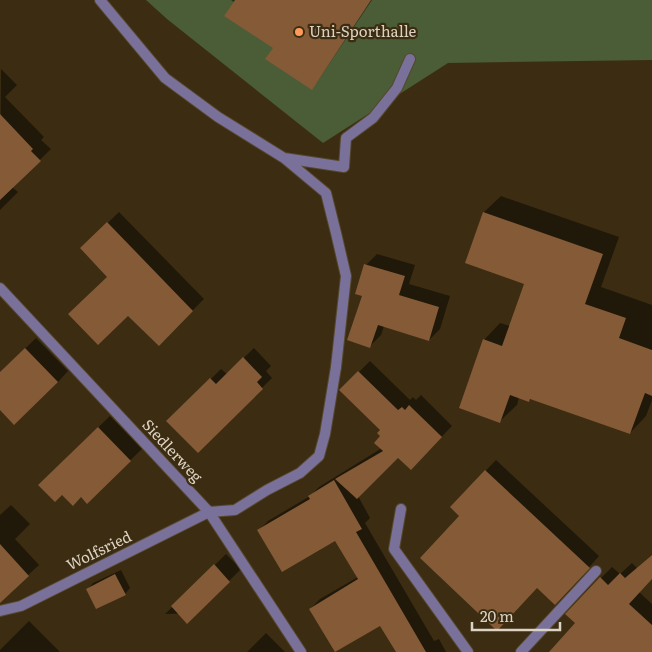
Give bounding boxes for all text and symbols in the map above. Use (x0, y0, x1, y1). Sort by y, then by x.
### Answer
place label: Uni-Sporthalle (309, 19, 417, 42)
marker: Uni-Sporthalle (293, 26, 305, 38)
street label: Siedlerweg (138, 413, 209, 487)
street label: Wolfsried (62, 524, 135, 575)
scale bar (472, 600, 560, 632)
text: 20 m (480, 604, 514, 627)

